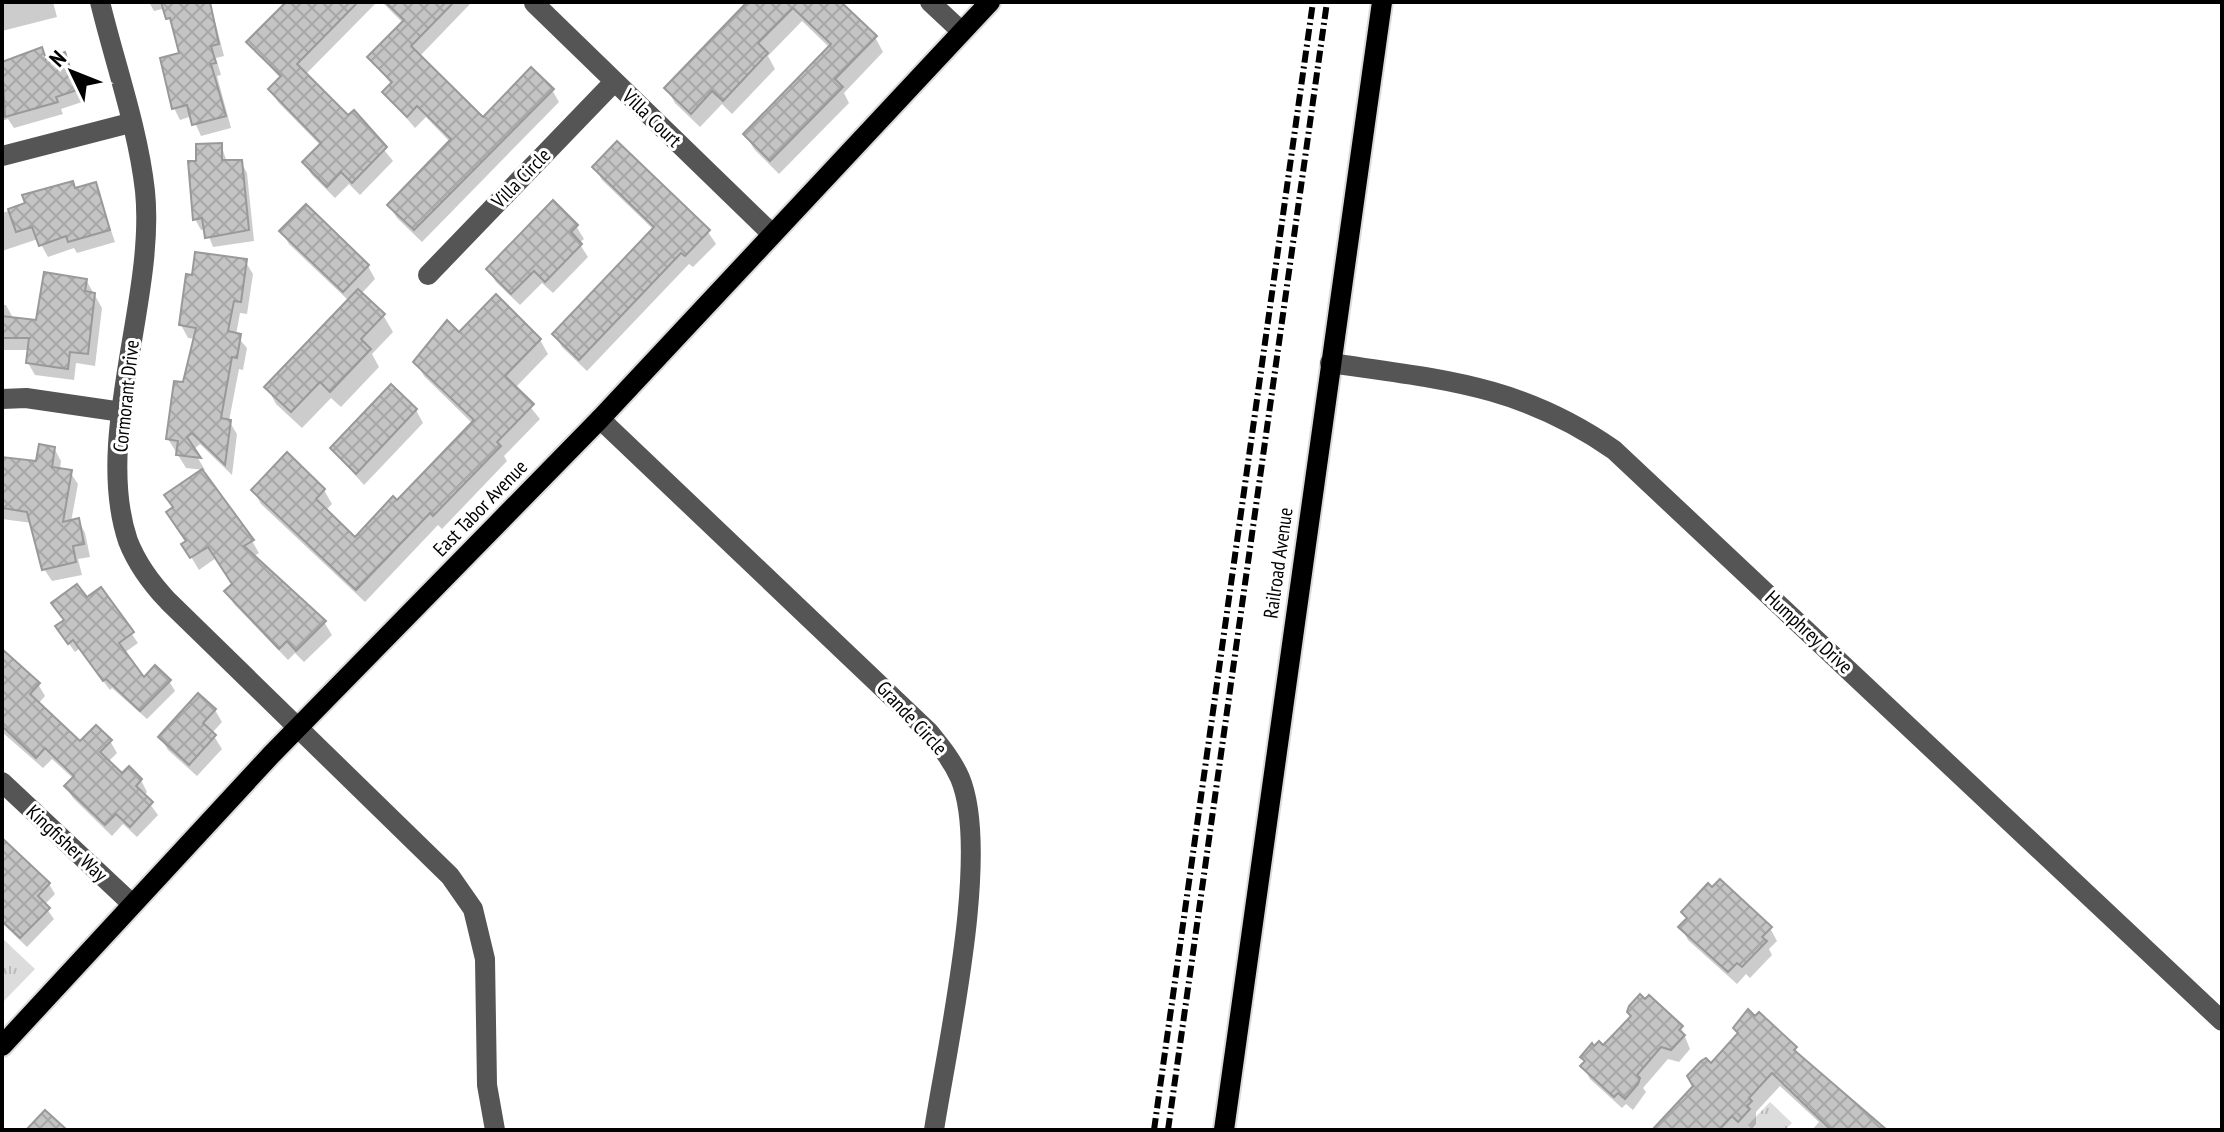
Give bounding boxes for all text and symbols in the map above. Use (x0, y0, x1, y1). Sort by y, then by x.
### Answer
north arrow (32, 32, 112, 112)
text: N (43, 44, 72, 72)
street label: Villa Court (616, 83, 687, 153)
street label: Villa Circle (485, 142, 556, 214)
street label: Cormorant Drive (107, 339, 145, 453)
street label: East Tabor Avenue (427, 454, 533, 562)
street label: Railroad Avenue (1257, 506, 1299, 620)
street label: Humphrey Drive (1760, 585, 1858, 679)
street label: Grande Circle (871, 675, 953, 761)
street label: Kingfisher Way (21, 799, 113, 888)

